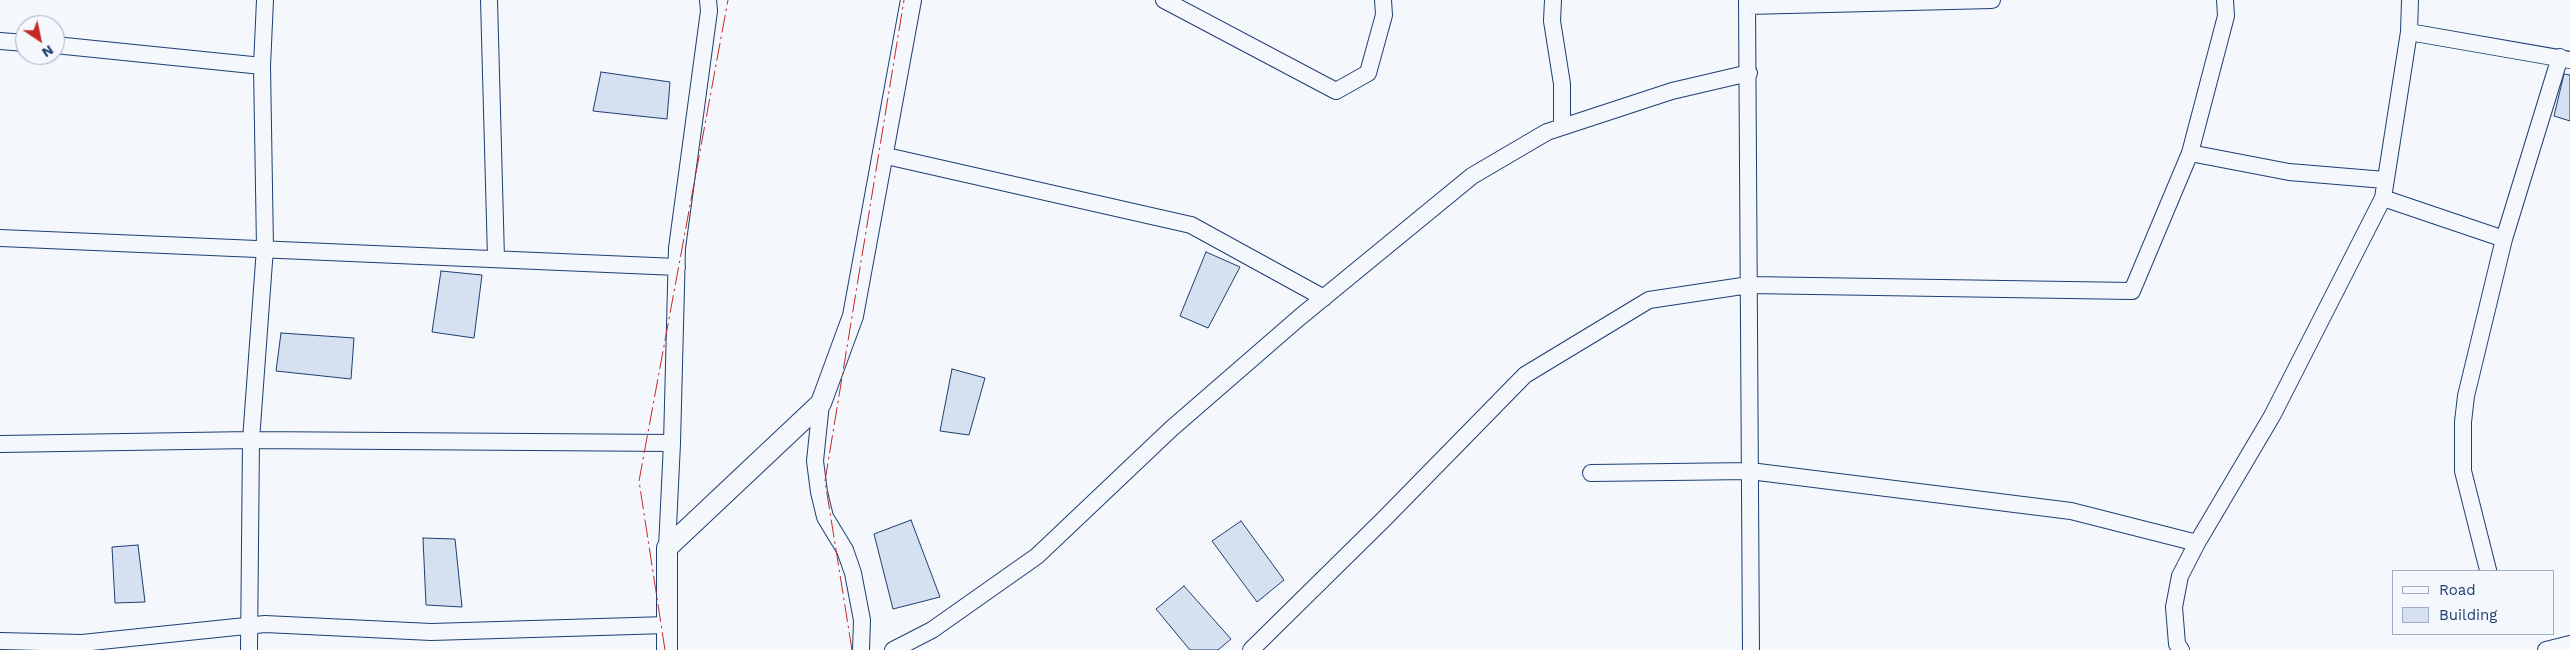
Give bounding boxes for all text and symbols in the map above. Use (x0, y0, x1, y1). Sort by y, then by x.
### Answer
north arrow (15, 15, 65, 65)
text: N (39, 42, 57, 61)
legend (2392, 570, 2555, 635)
text: Road (2439, 581, 2476, 599)
text: Building (2439, 606, 2497, 624)

